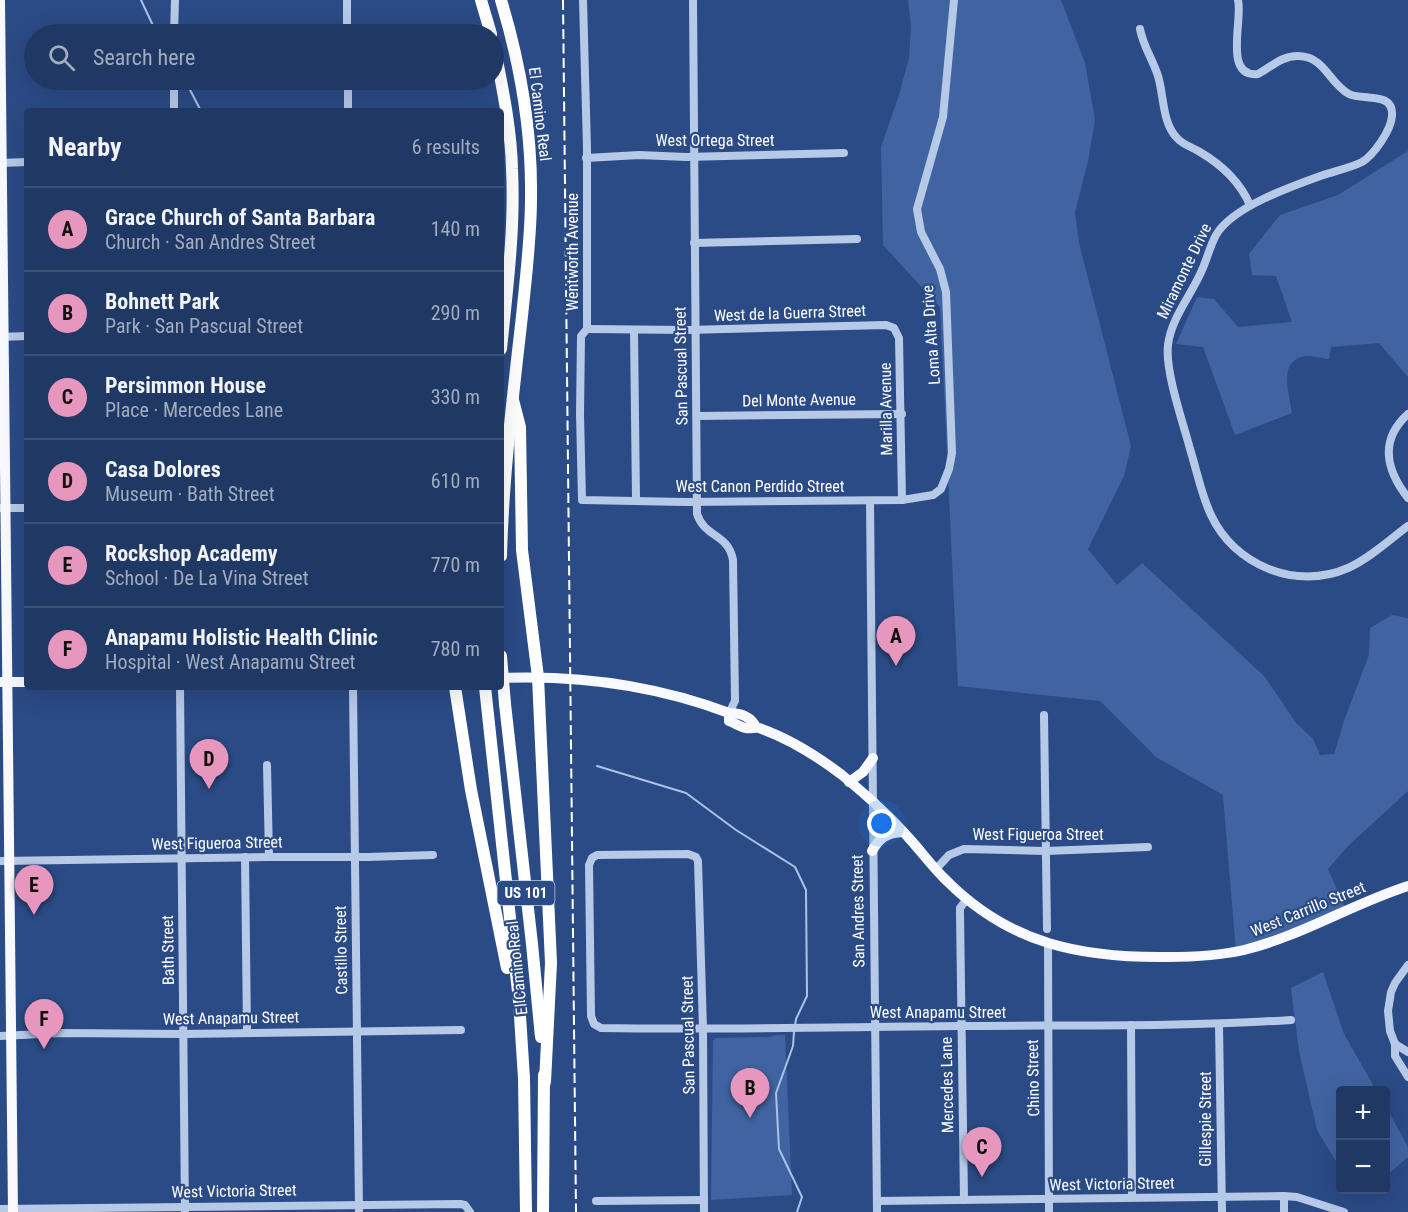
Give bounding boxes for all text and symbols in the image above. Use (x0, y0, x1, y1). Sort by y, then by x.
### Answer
search box (24, 24, 504, 90)
icon: search (45, 41, 78, 74)
text: Search here (93, 45, 195, 70)
street label: El Camino Real (525, 66, 555, 162)
street label: West Ortega Street (656, 131, 775, 150)
text: Nearby (48, 132, 122, 162)
text: 6 results (412, 135, 480, 159)
street label: Wentworth Avenue (563, 193, 582, 311)
text: Grace Church of Santa Barbara (105, 205, 375, 230)
text: A (62, 217, 73, 241)
text: 140 m (431, 217, 480, 241)
street label: Miramonte Drive (1153, 220, 1215, 322)
text: Church · San Andres Street (105, 230, 316, 254)
street label: Loma Alta Drive (918, 284, 944, 386)
text: Bohnett Park (105, 289, 220, 314)
text: B (62, 301, 73, 325)
text: 290 m (431, 301, 480, 325)
street label: West de la Guerra Street (714, 301, 867, 325)
street label: San Pascual Street (670, 306, 692, 426)
text: Park · San Pascual Street (105, 314, 303, 338)
street label: Marilla Avenue (876, 362, 896, 456)
text: Persimmon House (105, 373, 266, 398)
text: C (62, 385, 73, 409)
text: 330 m (431, 385, 480, 409)
street label: Del Monte Avenue (742, 390, 856, 410)
text: Place · Mercedes Lane (105, 398, 283, 422)
text: Casa Dolores (105, 457, 221, 482)
text: D (62, 469, 73, 493)
text: 610 m (431, 469, 480, 493)
street label: West Canon Perdido Street (676, 477, 845, 496)
text: Museum · Bath Street (105, 482, 275, 506)
text: Rockshop Academy (105, 541, 278, 566)
text: E (63, 553, 72, 577)
text: 770 m (431, 553, 480, 577)
text: School · De La Vina Street (105, 566, 309, 590)
pin: A (876, 616, 916, 666)
text: Anapamu Holistic Health Clinic (105, 625, 378, 650)
text: F (63, 637, 72, 661)
text: 780 m (431, 637, 480, 661)
text: Hospital · West Anapamu Street (105, 650, 356, 674)
pin: D (190, 740, 228, 789)
your location (867, 809, 896, 838)
street label: West Figueroa Street (972, 825, 1104, 844)
street label: West Figueroa Street (151, 832, 283, 854)
street label: San Andres Street (848, 854, 868, 968)
pin: E (15, 866, 54, 915)
street label: West Carrillo Street (1248, 877, 1368, 941)
road number: US 101 (498, 881, 554, 905)
street label: Castillo Street (331, 905, 351, 995)
street label: Bath Street (158, 915, 178, 985)
street label: El Camino Real (503, 920, 531, 1016)
street label: San Pascual Street (677, 975, 699, 1095)
pin: F (24, 1000, 63, 1049)
street label: West Anapamu Street (870, 1003, 1006, 1022)
street label: West Anapamu Street (163, 1007, 300, 1029)
street label: Mercedes Lane (937, 1037, 957, 1133)
street label: Chino Street (1023, 1039, 1043, 1117)
pin: B (730, 1068, 770, 1118)
street label: Gillespie Street (1196, 1071, 1215, 1167)
map controls (1336, 1086, 1390, 1194)
button: + (1336, 1086, 1390, 1140)
pin: C (962, 1128, 1002, 1177)
button: − (1336, 1140, 1390, 1194)
street label: West Victoria Street (1049, 1173, 1175, 1195)
street label: West Victoria Street (171, 1180, 297, 1202)

